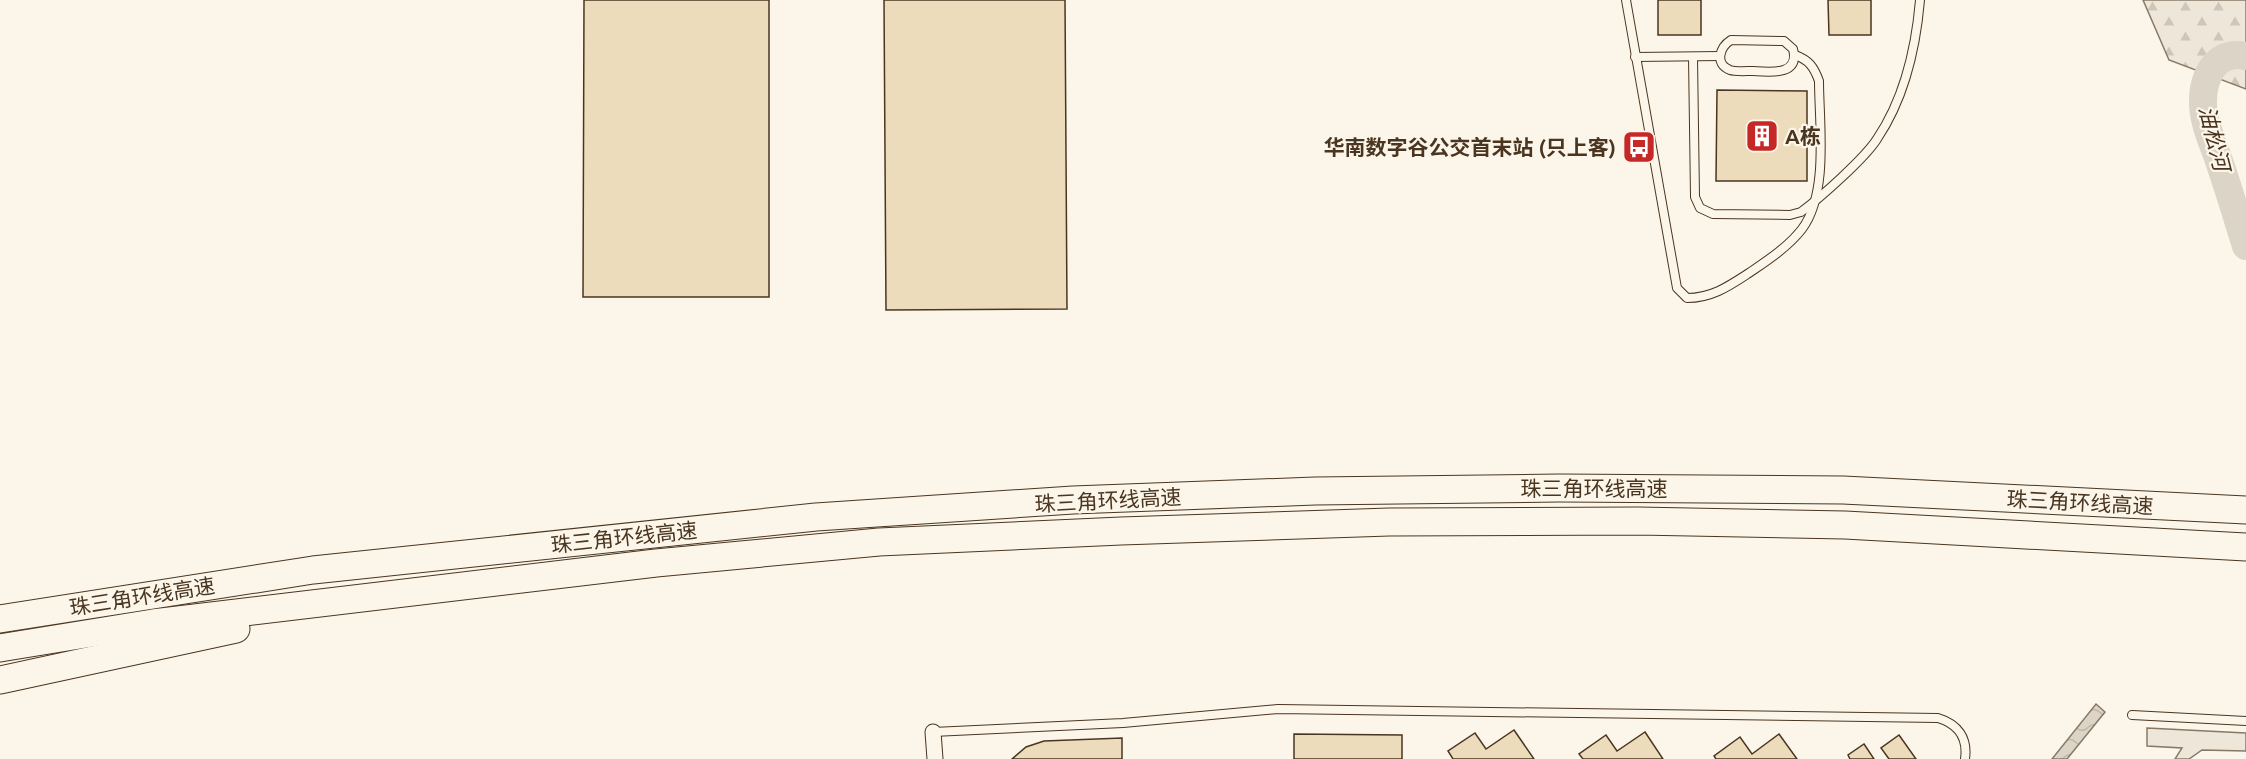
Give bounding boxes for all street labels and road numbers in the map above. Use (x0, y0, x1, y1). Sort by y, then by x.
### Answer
street label: 珠三角环线高速 (1521, 476, 1668, 500)
street label: 珠三角环线高速 (1034, 484, 1182, 516)
street label: 珠三角环线高速 (2006, 486, 2154, 518)
street label: 珠三角环线高速 (550, 517, 698, 557)
street label: 珠三角环线高速 (68, 573, 216, 619)

